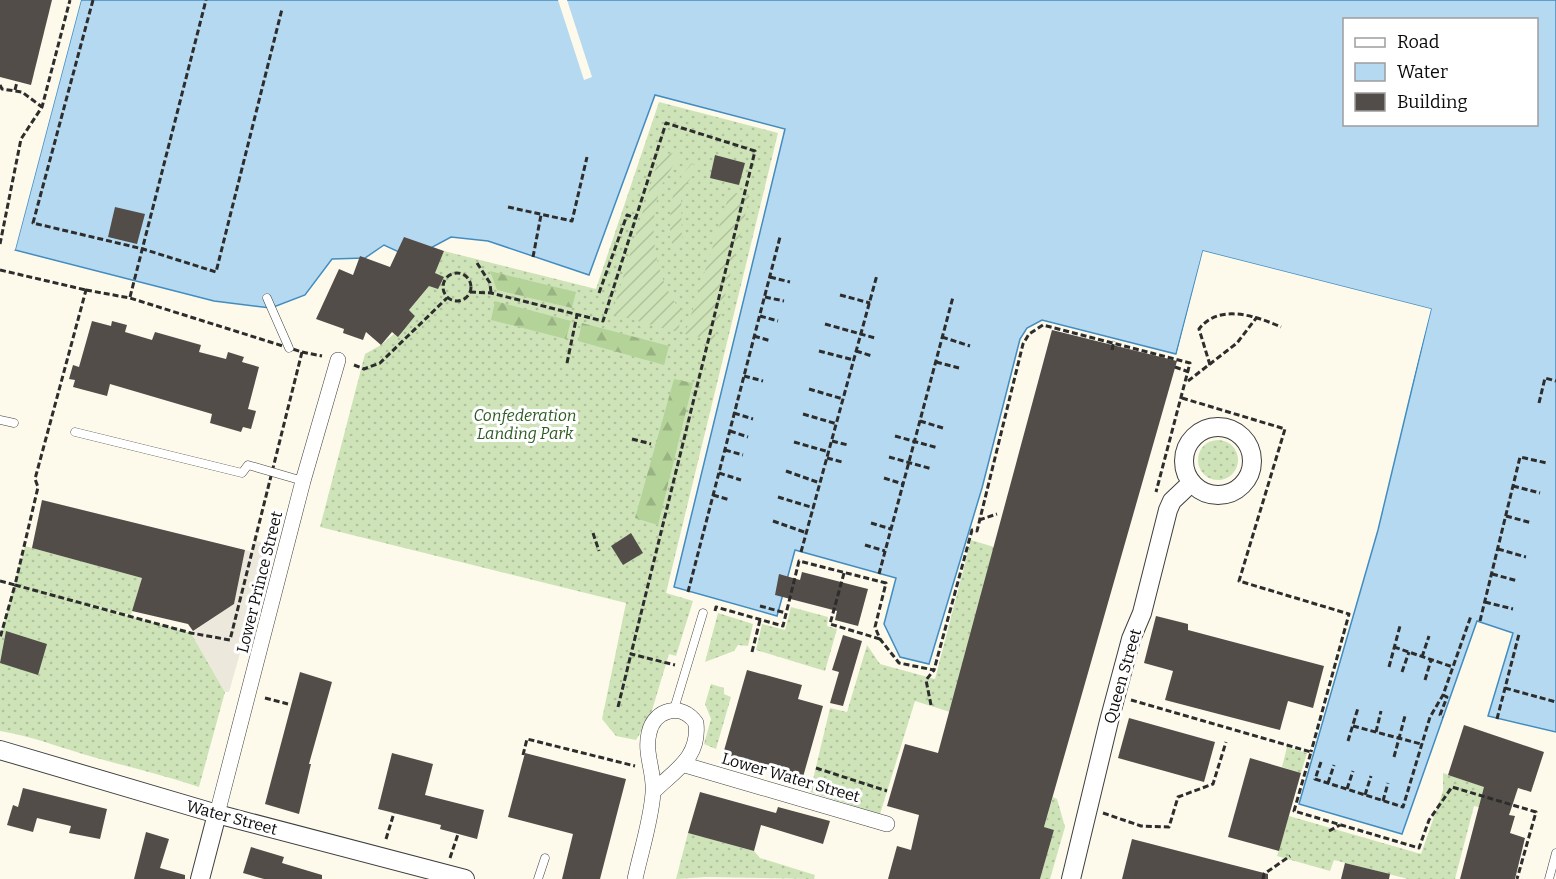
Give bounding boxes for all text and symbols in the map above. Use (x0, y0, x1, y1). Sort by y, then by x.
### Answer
legend (1343, 18, 1538, 126)
text: Road (1397, 31, 1440, 53)
text: Water (1397, 61, 1448, 83)
text: Building (1397, 91, 1468, 113)
park label: Confederation Landing Park (474, 406, 576, 443)
street label: Lower Prince Street (233, 509, 286, 655)
street label: Queen Street (1100, 626, 1145, 726)
street label: Lower Water Street (720, 749, 862, 806)
street label: Water Street (184, 796, 280, 839)

